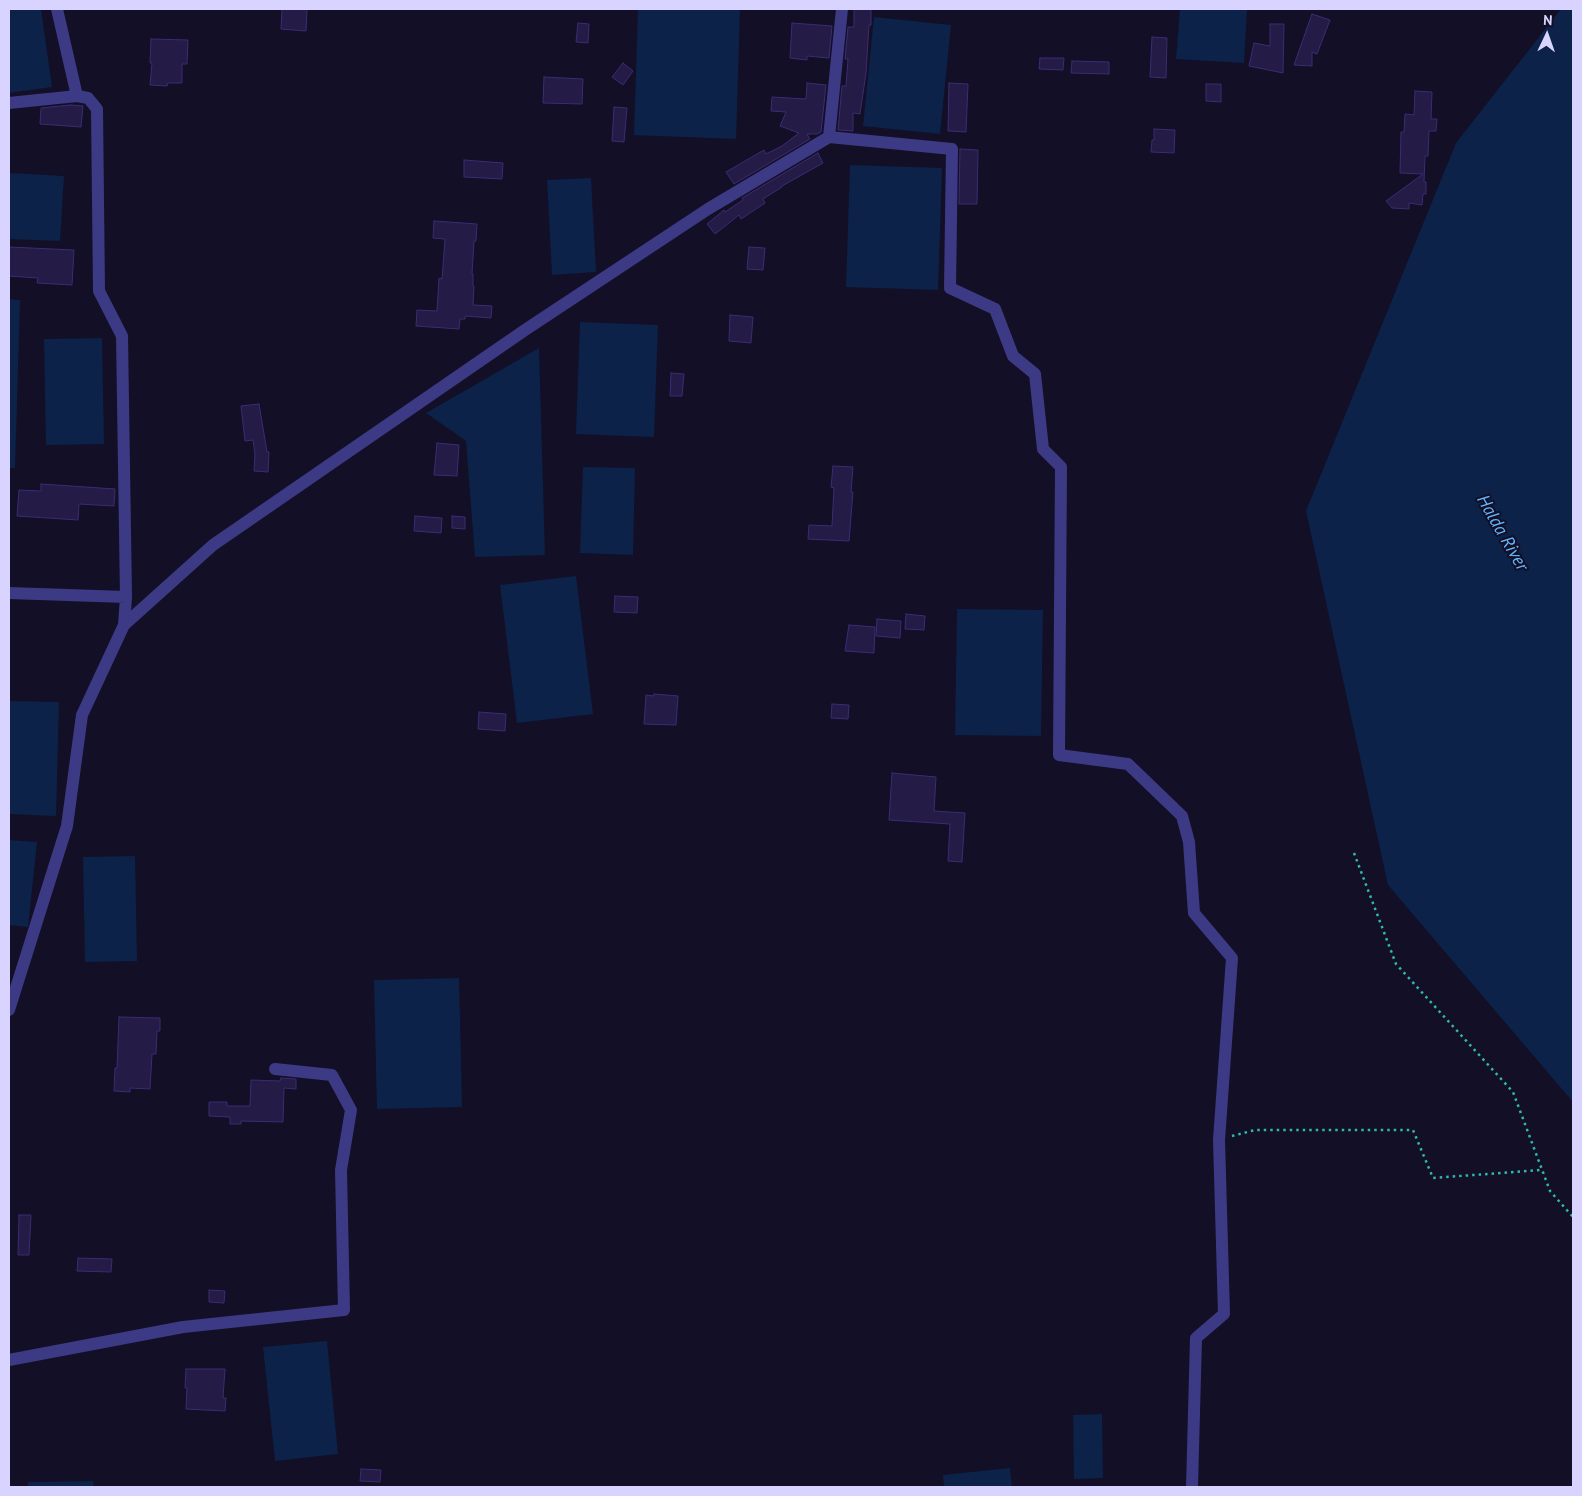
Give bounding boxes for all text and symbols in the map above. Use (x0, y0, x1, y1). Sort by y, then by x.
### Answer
north arrow (1522, 10, 1572, 60)
text: N (1543, 11, 1553, 29)
water label: Halda River (1472, 491, 1532, 575)

